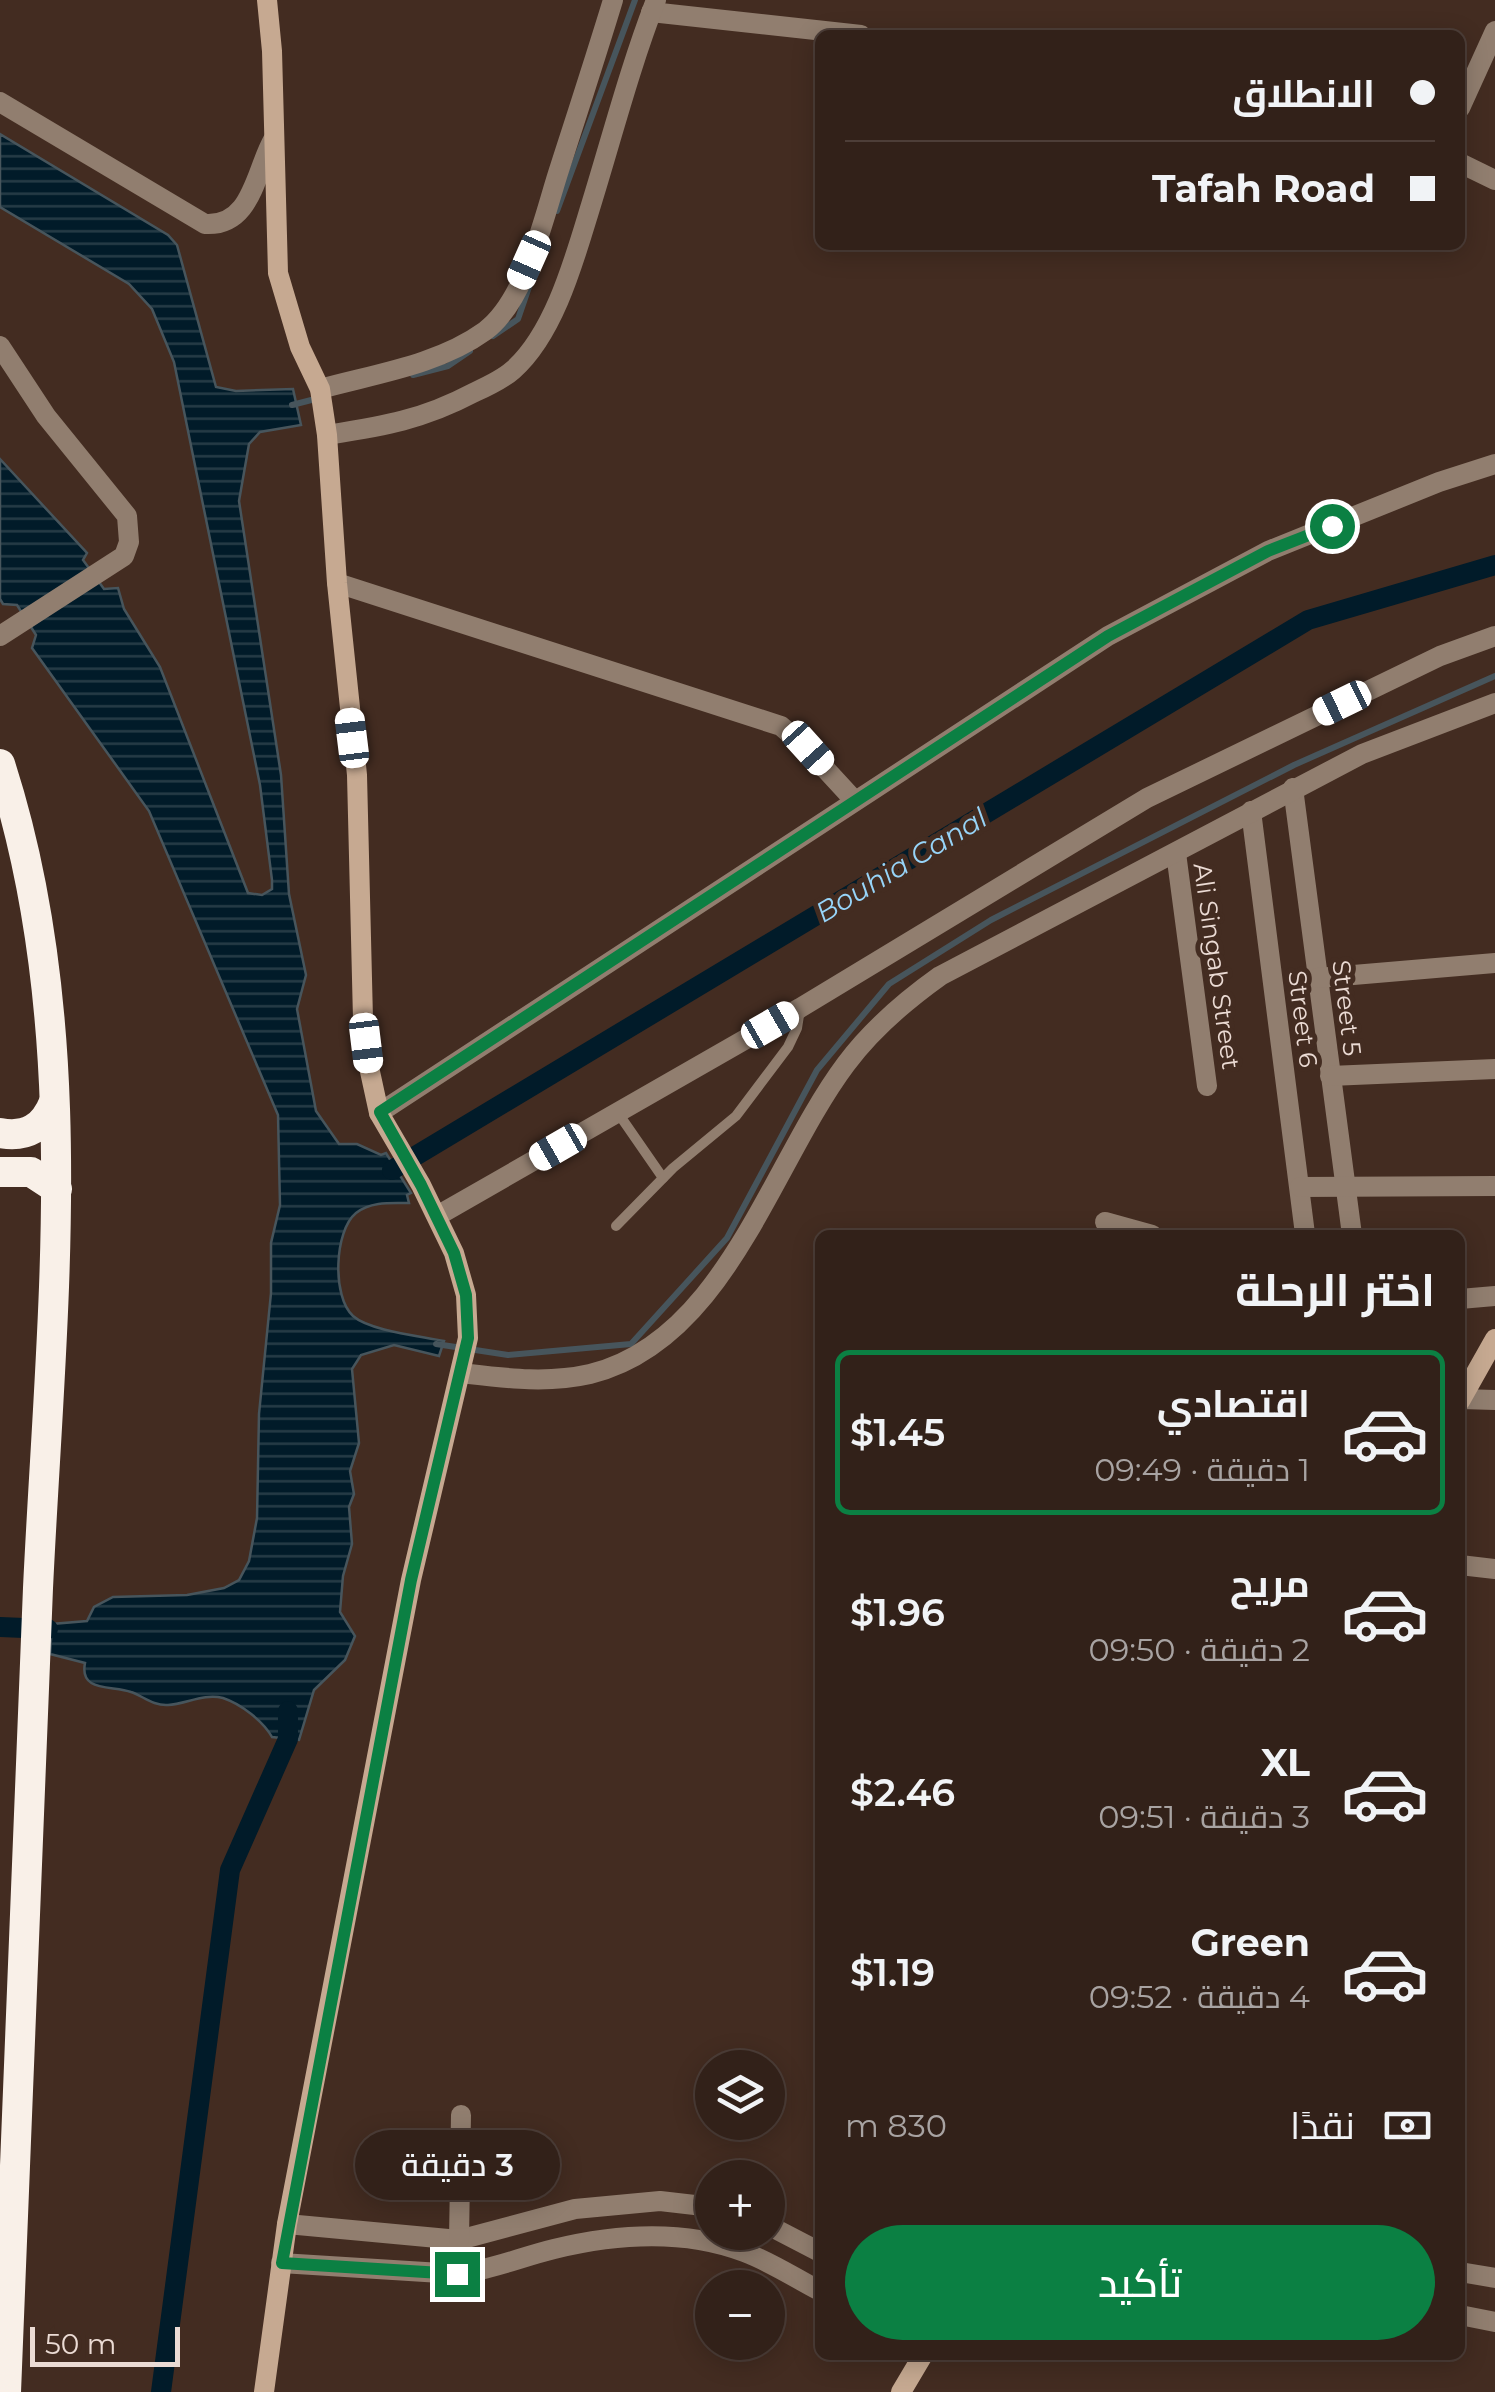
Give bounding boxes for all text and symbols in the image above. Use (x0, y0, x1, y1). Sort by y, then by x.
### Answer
text: الانطلاق (1232, 70, 1375, 117)
text: Tafah Road (1152, 165, 1375, 212)
car (503, 226, 555, 294)
route start (1310, 504, 1355, 549)
car (1308, 676, 1376, 730)
car (333, 706, 371, 770)
car (777, 716, 839, 780)
water label: Bouhia Canal (809, 800, 993, 930)
street label: Ali Singab Street (1188, 861, 1246, 1071)
street label: Street 5 (1326, 958, 1368, 1058)
street label: Street 6 (1282, 969, 1324, 1069)
car (737, 997, 803, 1053)
car (347, 1011, 385, 1075)
car (525, 1119, 591, 1175)
text: اختر الرحلة (1235, 1262, 1435, 1317)
text: اقتصادي (1157, 1380, 1310, 1427)
icon: car (1340, 1388, 1430, 1478)
text: $1.45 (850, 1409, 945, 1456)
text: 1 دقيقة · 09:49 (1094, 1450, 1310, 1489)
text: مريح (1230, 1560, 1310, 1607)
icon: car (1340, 1568, 1430, 1658)
text: $1.96 (850, 1589, 945, 1636)
text: 2 دقيقة · 09:50 (1089, 1630, 1310, 1669)
text: XL (1261, 1739, 1310, 1786)
icon: car (1340, 1748, 1430, 1838)
text: $2.46 (850, 1769, 955, 1816)
text: 3 دقيقة · 09:51 (1098, 1797, 1310, 1836)
text: Green (1190, 1919, 1310, 1966)
icon: car (1340, 1928, 1430, 2018)
text: $1.19 (850, 1949, 935, 1996)
text: 4 دقيقة · 09:52 (1089, 1977, 1310, 2016)
map controls (695, 2050, 785, 2360)
button: layers (695, 2050, 785, 2140)
icon: cash (1380, 2098, 1435, 2153)
text: نقدًا (1290, 2102, 1355, 2149)
text: 830 m (845, 2106, 947, 2145)
callout: 3 دقيقة (354, 2129, 560, 2199)
text: 3 دقيقة (401, 2145, 514, 2184)
button: + (695, 2160, 785, 2250)
button: تأكيد (845, 2225, 1435, 2340)
route end (435, 2252, 480, 2297)
button: − (695, 2270, 785, 2360)
scale bar (30, 2322, 180, 2366)
text: 50 m (45, 2327, 116, 2361)

